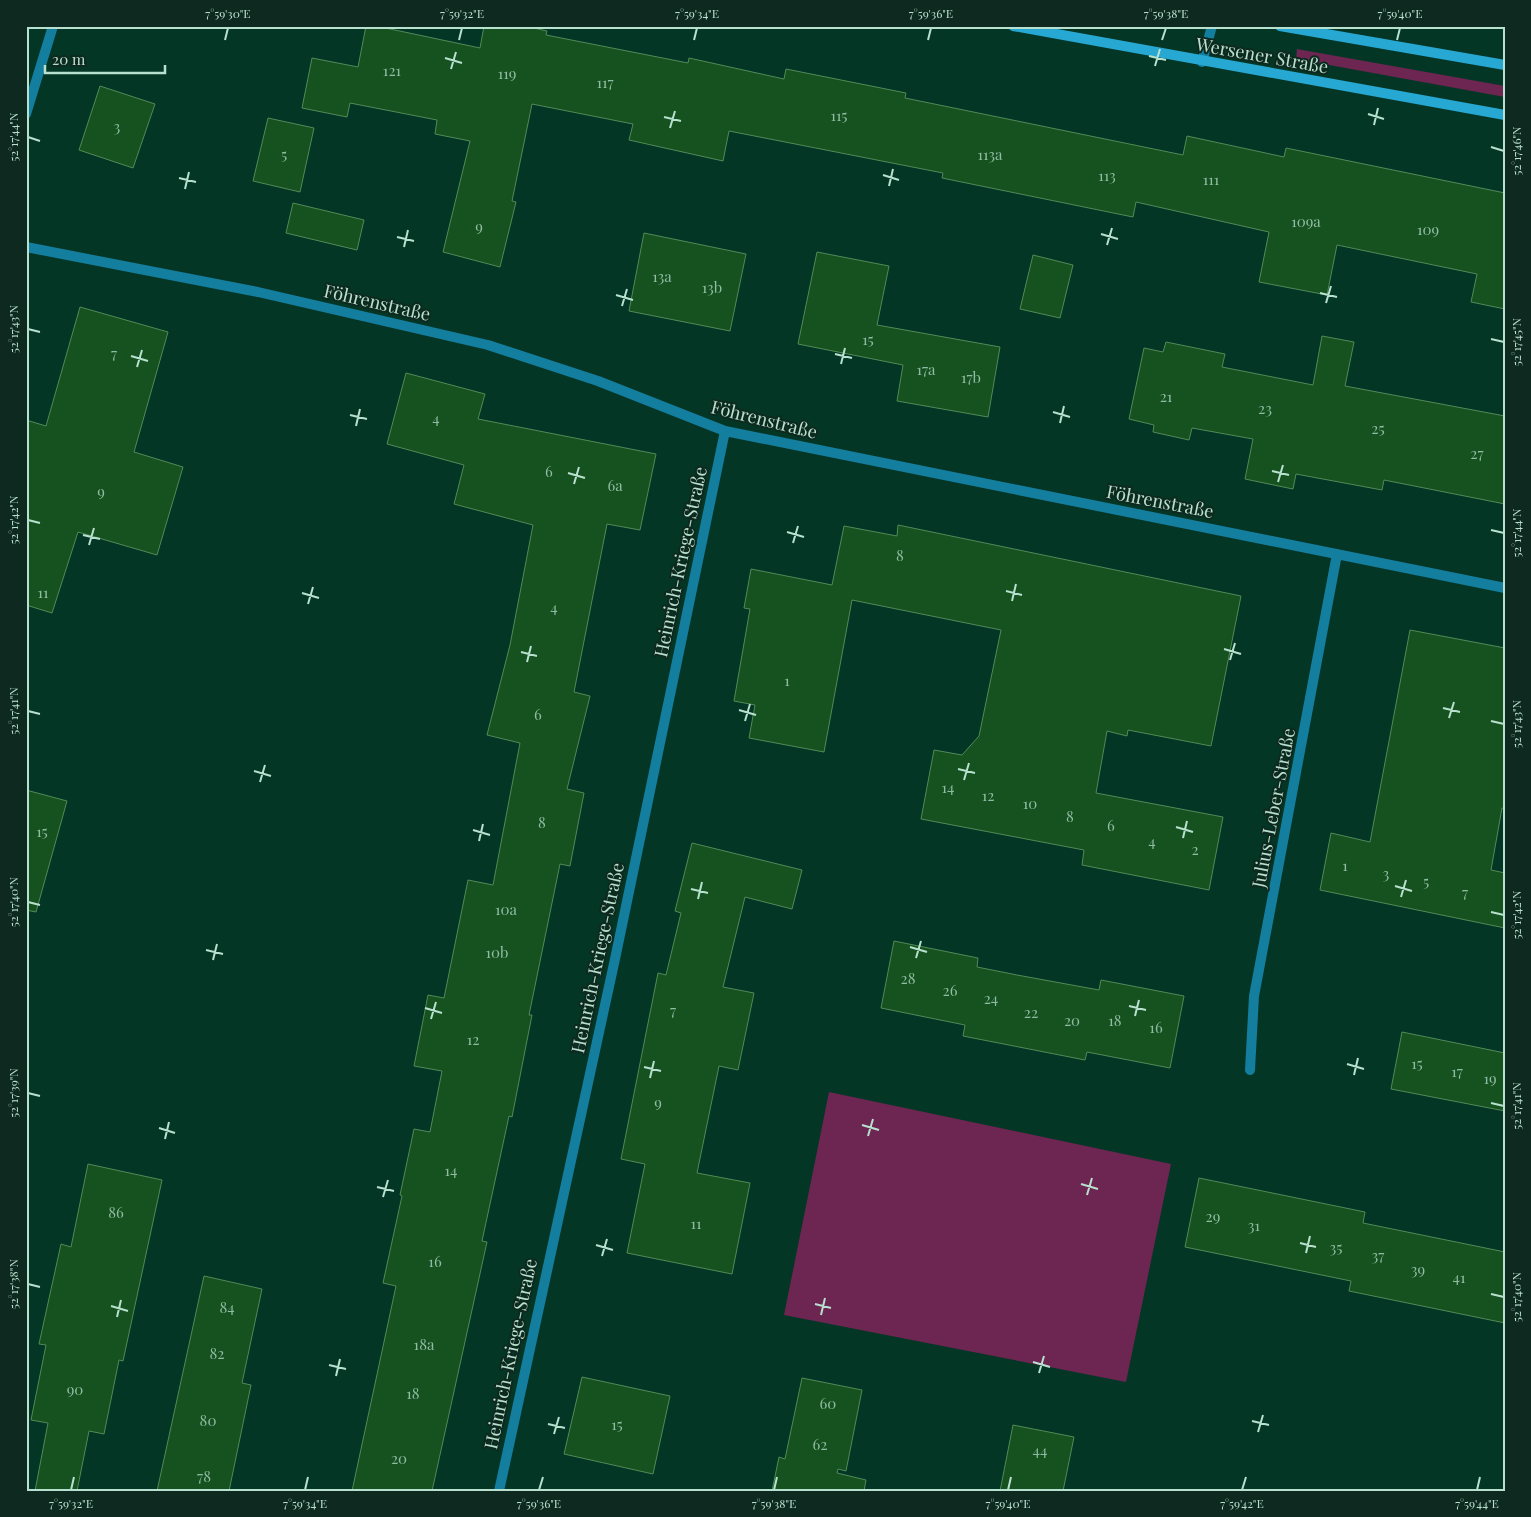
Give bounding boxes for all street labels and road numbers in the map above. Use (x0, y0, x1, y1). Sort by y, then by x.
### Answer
street label: Wersener Straße (1193, 31, 1330, 78)
street label: Föhrenstraße (322, 278, 433, 326)
street label: Föhrenstraße (709, 394, 820, 444)
street label: Heinrich-Kriege-Straße (648, 464, 712, 659)
street label: Föhrenstraße (1105, 479, 1216, 523)
street label: Julius-Leber-Straße (1246, 726, 1300, 891)
street label: Heinrich-Kriege-Straße (565, 860, 629, 1055)
street label: Heinrich-Kriege-Straße (478, 1256, 542, 1451)

